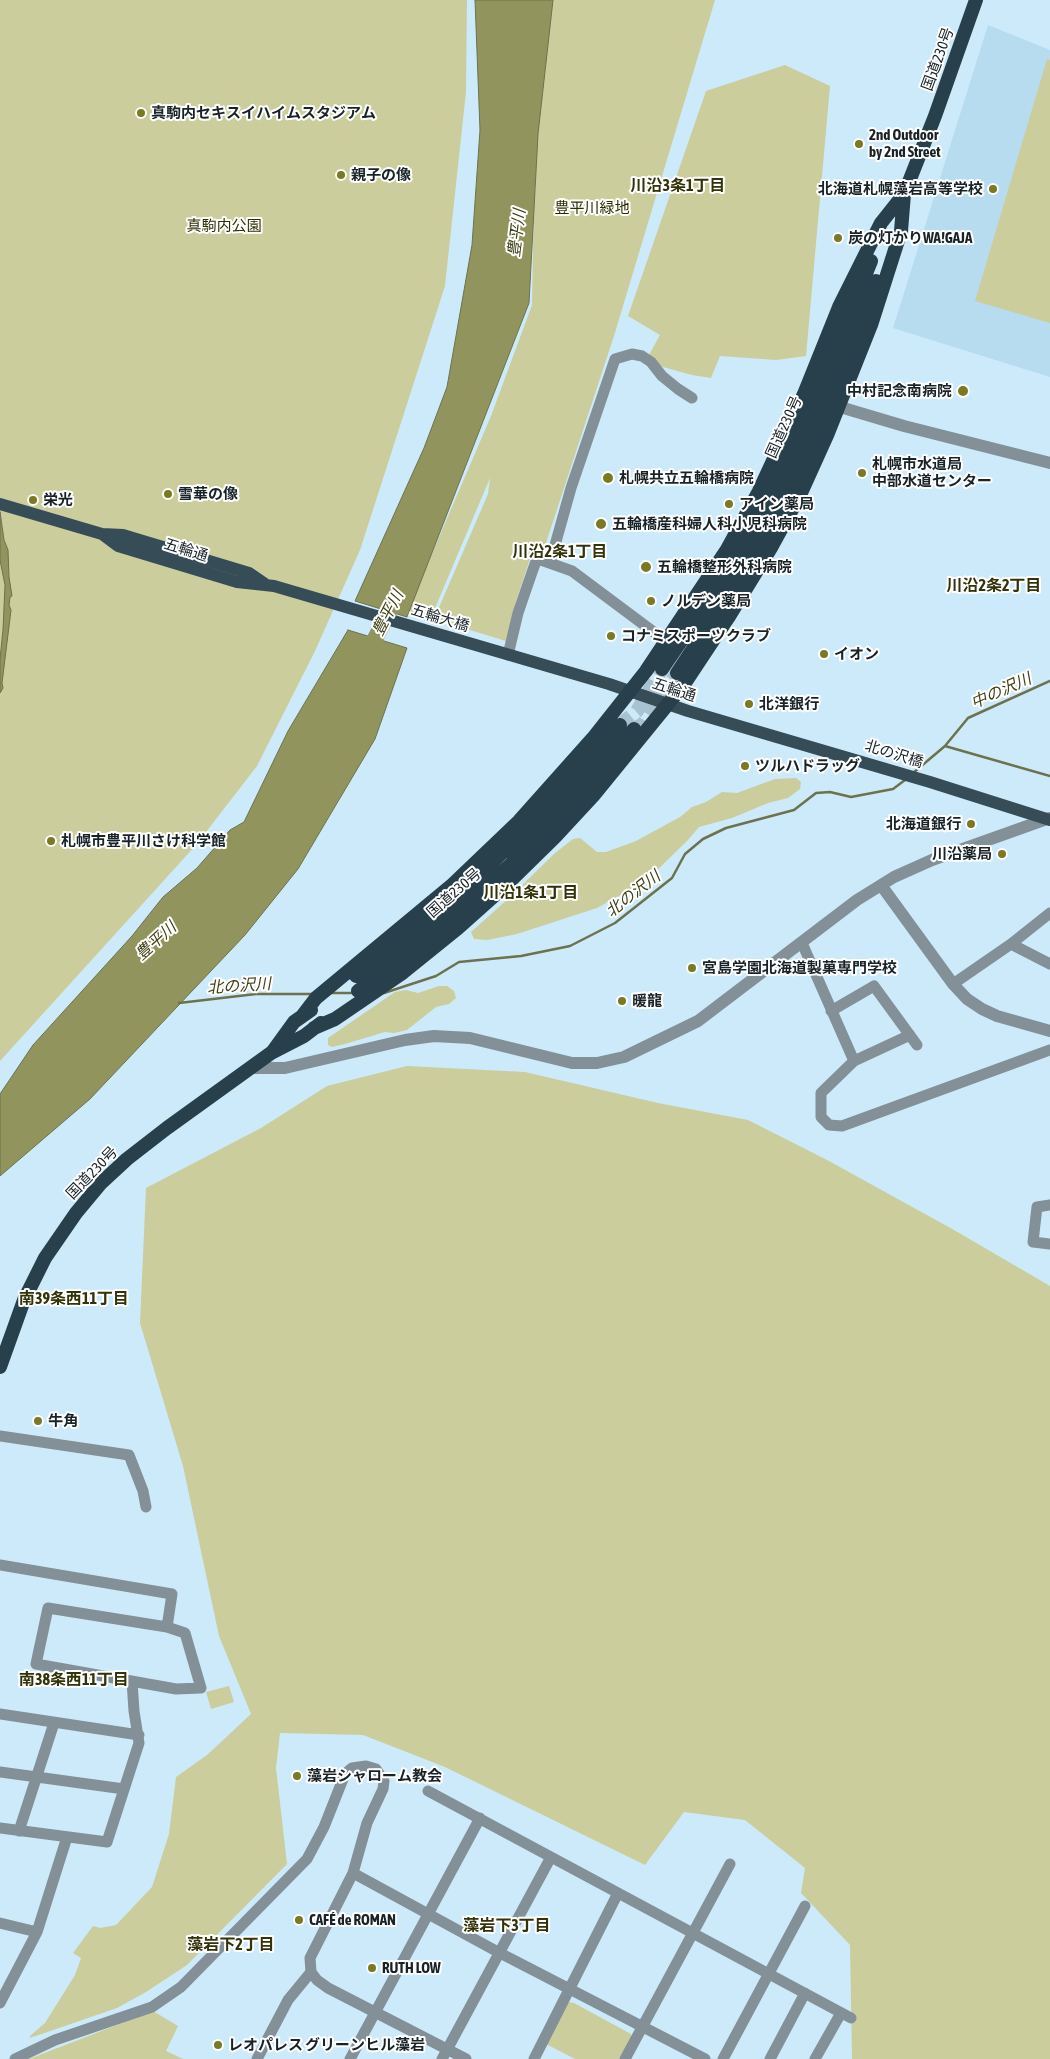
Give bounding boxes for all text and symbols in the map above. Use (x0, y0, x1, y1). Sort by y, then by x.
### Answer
street label: 国道230号 (918, 25, 958, 93)
place label: 真駒内セキスイハイムスタジアム (151, 104, 376, 122)
marker: 真駒内セキスイハイムスタジアム (135, 107, 147, 119)
place label: 2nd Outdoor by 2nd Street (869, 126, 941, 161)
marker: 2nd Outdoor by 2nd Street (853, 138, 865, 150)
place label: 親子の像 (351, 166, 411, 184)
marker: 親子の像 (335, 169, 347, 181)
district label: 川沿3条1丁目 (630, 176, 726, 196)
place label: 北海道札幌藻岩高等学校 (818, 180, 983, 198)
marker: 北海道札幌藻岩高等学校 (987, 183, 999, 195)
park label: 豊平川緑地 (555, 199, 629, 217)
water label: 豊平川 (505, 208, 529, 258)
park label: 真駒内公園 (187, 217, 261, 235)
place label: 炭の灯かりWA!GAJA (848, 229, 972, 247)
marker: 炭の灯かりWA!GAJA (832, 232, 844, 244)
place label: 中村記念南病院 (847, 382, 952, 400)
marker: 中村記念南病院 (956, 384, 970, 398)
street label: 国道230号 (762, 393, 806, 461)
place label: 札幌市水道局 中部水道センター (872, 455, 992, 490)
marker: 札幌市水道局 中部水道センター (856, 467, 868, 479)
place label: 札幌共立五輪橋病院 (619, 469, 754, 487)
marker: 札幌共立五輪橋病院 (601, 471, 615, 485)
place label: 雪華の像 (178, 485, 238, 503)
marker: 雪華の像 (162, 488, 174, 500)
place label: 栄光 (43, 491, 73, 509)
marker: 栄光 (27, 494, 39, 506)
place label: アイン薬局 (739, 495, 814, 513)
marker: アイン薬局 (723, 498, 735, 510)
place label: 五輪橋産科婦人科小児科病院 (612, 515, 807, 533)
marker: 五輪橋産科婦人科小児科病院 (594, 517, 608, 531)
street label: 五輪通 (162, 535, 210, 565)
district label: 川沿2条1丁目 (512, 542, 608, 562)
place label: 五輪橋整形外科病院 (657, 558, 792, 576)
marker: 五輪橋整形外科病院 (639, 560, 653, 574)
district label: 川沿2条2丁目 (946, 576, 1042, 596)
water label: 豊平川 (369, 587, 407, 639)
place label: ノルデン薬局 (661, 592, 751, 610)
marker: ノルデン薬局 (645, 595, 657, 607)
street label: 五輪大橋 (409, 601, 471, 635)
place label: コナミスポーツクラブ (621, 627, 771, 645)
marker: コナミスポーツクラブ (605, 630, 617, 642)
place label: イオン (834, 645, 879, 663)
marker: イオン (818, 648, 830, 660)
water label: 中の沢川 (968, 669, 1034, 713)
street label: 五輪通 (650, 674, 698, 706)
place label: 北洋銀行 (759, 695, 819, 713)
marker: 北洋銀行 (743, 698, 755, 710)
street label: 北の沢橋 (863, 737, 925, 771)
place label: ツルハドラッグ (755, 757, 860, 775)
marker: ツルハドラッグ (739, 760, 751, 772)
place label: 北海道銀行 (886, 815, 961, 833)
marker: 北海道銀行 (965, 818, 977, 830)
place label: 札幌市豊平川さけ科学館 (61, 832, 226, 850)
marker: 札幌市豊平川さけ科学館 (45, 835, 57, 847)
place label: 川沿薬局 (932, 845, 992, 863)
marker: 川沿薬局 (996, 848, 1008, 860)
street label: 国道230号 (423, 865, 485, 921)
water label: 北の沢川 (602, 867, 664, 921)
district label: 川沿1条1丁目 (483, 883, 579, 903)
water label: 豊平川 (132, 918, 180, 964)
place label: 宮島学園北海道製菓専門学校 (702, 959, 897, 977)
marker: 宮島学園北海道製菓専門学校 (686, 962, 698, 974)
water label: 北の沢川 (206, 974, 272, 998)
place label: 暖龍 (632, 992, 662, 1010)
marker: 暖龍 (616, 995, 628, 1007)
street label: 国道230号 (63, 1143, 121, 1203)
district label: 南39条西11丁目 (19, 1289, 129, 1309)
place label: 牛角 (48, 1412, 78, 1430)
marker: 牛角 (32, 1415, 44, 1427)
district label: 南38条西11丁目 (19, 1670, 129, 1690)
place label: 藻岩シャローム教会 (307, 1767, 442, 1785)
marker: 藻岩シャローム教会 (291, 1770, 303, 1782)
place label: CAFÉ de ROMAN (309, 1911, 396, 1929)
marker: CAFÉ de ROMAN (293, 1914, 305, 1926)
district label: 藻岩下3丁目 (463, 1916, 551, 1936)
district label: 藻岩下2丁目 (187, 1935, 275, 1955)
place label: RUTH LOW (382, 1959, 441, 1977)
marker: RUTH LOW (366, 1962, 378, 1974)
place label: レオパレス グリーンヒル藻岩 (228, 2036, 425, 2054)
marker: レオパレス グリーンヒル藻岩 (212, 2039, 224, 2051)

